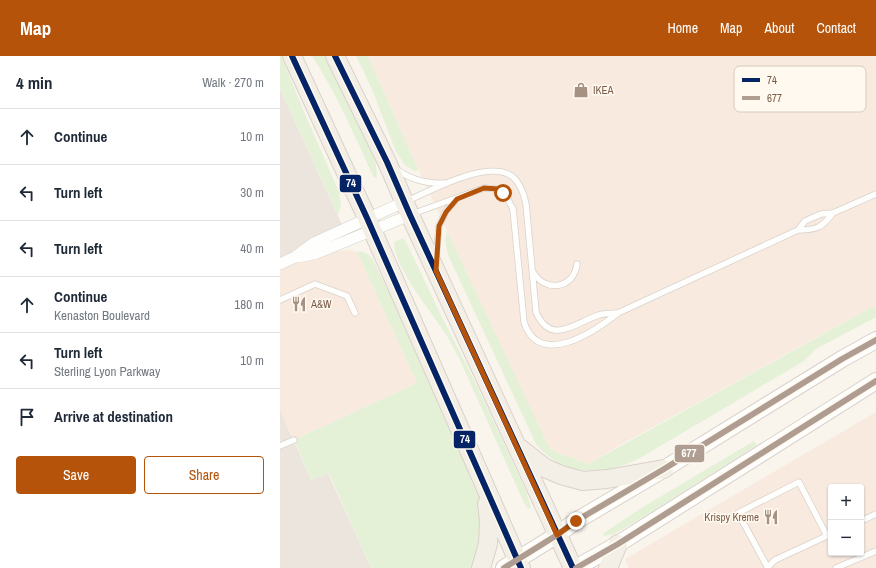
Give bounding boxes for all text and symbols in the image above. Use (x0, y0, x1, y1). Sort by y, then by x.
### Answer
text: Map (20, 15, 51, 41)
text: Home (667, 19, 698, 37)
text: Map (720, 19, 742, 37)
text: About (764, 19, 794, 37)
text: Contact (816, 19, 856, 37)
legend (734, 66, 866, 112)
text: 4 min (16, 71, 52, 94)
text: 74 (767, 73, 777, 87)
text: Walk · 270 m (202, 74, 264, 91)
shop icon: IKEA (572, 81, 590, 99)
place label: IKEA (593, 83, 615, 97)
text: 677 (767, 91, 782, 105)
icon: ahead (16, 126, 38, 148)
text: Continue (54, 126, 107, 147)
text: 10 m (240, 128, 264, 145)
line badge: 74 (339, 174, 362, 193)
text: 74 (346, 176, 356, 190)
icon: left (16, 182, 38, 204)
text: Turn left (54, 182, 102, 203)
text: 30 m (240, 184, 264, 201)
route start (494, 184, 512, 202)
icon: left (16, 238, 38, 260)
text: Turn left (54, 238, 102, 259)
text: 40 m (240, 240, 264, 257)
text: Continue (54, 286, 107, 307)
icon: ahead (16, 294, 38, 316)
restaurant icon: A&W (290, 295, 308, 313)
text: 180 m (234, 296, 264, 313)
place label: A&W (310, 297, 332, 311)
text: Kenaston Boulevard (54, 307, 150, 324)
text: Turn left (54, 342, 102, 363)
icon: left (16, 350, 38, 372)
text: 10 m (240, 352, 264, 369)
text: Sterling Lyon Parkway (54, 363, 160, 380)
icon: arrive (16, 406, 38, 428)
text: Arrive at destination (54, 406, 173, 427)
line badge: 74 (453, 430, 476, 449)
text: 74 (460, 432, 470, 446)
line badge: 677 (674, 444, 705, 463)
text: 677 (681, 446, 697, 460)
button: Save (16, 456, 136, 494)
button: Share (144, 456, 264, 494)
map controls (828, 484, 864, 556)
button: + (828, 484, 864, 520)
restaurant icon: Krispy Kreme (762, 508, 780, 526)
place label: Krispy Kreme (704, 510, 759, 524)
route end (567, 512, 585, 530)
button: − (828, 520, 864, 556)

